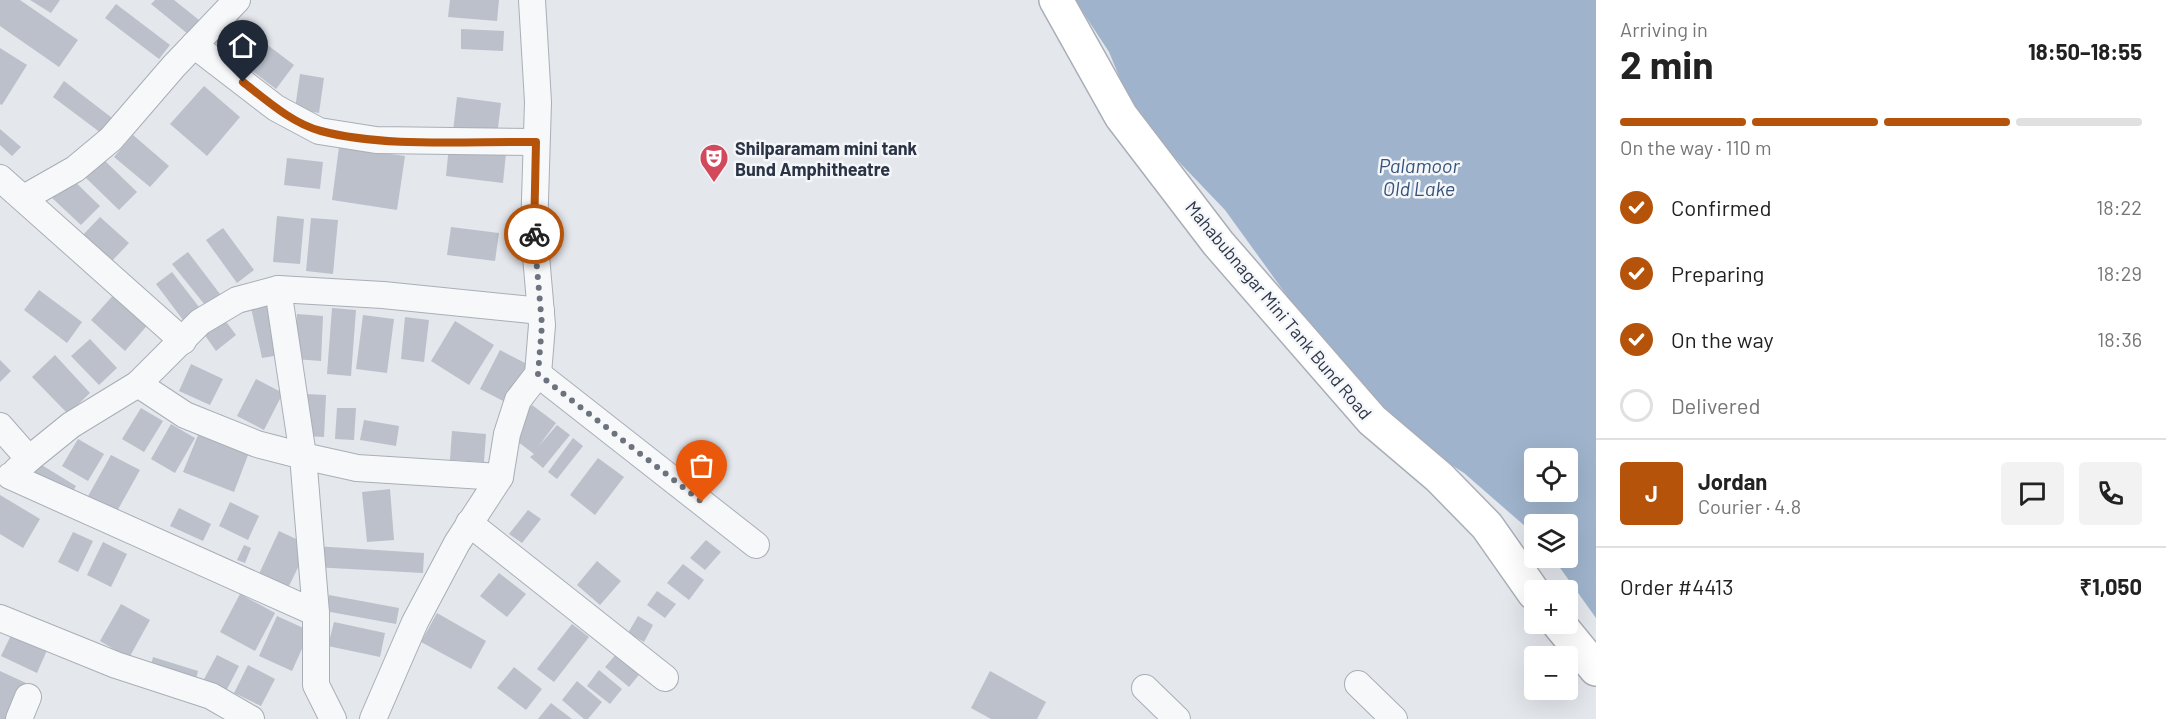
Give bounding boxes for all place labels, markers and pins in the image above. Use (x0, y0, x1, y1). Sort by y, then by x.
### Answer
pin (217, 20, 268, 82)
place label: Shilparamam mini tank Bund Amphitheatre (735, 137, 918, 180)
theatre icon: Shilparamam mini tank Bund Amphitheatre (698, 142, 730, 184)
pin (676, 440, 727, 502)

